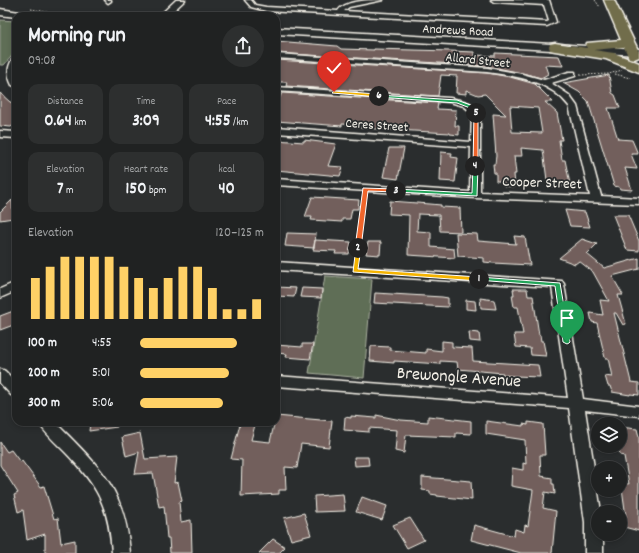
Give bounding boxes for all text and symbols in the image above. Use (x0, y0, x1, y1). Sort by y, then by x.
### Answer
street label: Andrews Road (422, 20, 494, 43)
text: Morning run (28, 21, 126, 52)
button: share (222, 25, 264, 67)
street label: Allard Street (444, 49, 511, 74)
pin (317, 51, 351, 92)
text: 09:08 (28, 52, 56, 71)
icon: check (323, 57, 345, 79)
pin: 6 (369, 86, 389, 106)
text: 6 (376, 88, 382, 104)
text: Distance (47, 94, 83, 110)
text: Time (137, 94, 155, 110)
text: Pace (217, 94, 236, 110)
pin: 5 (466, 103, 486, 123)
text: 5 (473, 105, 479, 121)
text: 0.64 (44, 110, 72, 134)
text: 3:09 (132, 110, 160, 134)
text: 4:55 (205, 110, 231, 134)
text: km (72, 115, 86, 131)
text: /km (231, 115, 248, 131)
street label: Ceres Street (345, 115, 409, 138)
pin: 4 (465, 156, 485, 176)
text: 4 (473, 158, 477, 174)
text: Elevation (46, 162, 84, 178)
text: Heart rate (124, 162, 168, 178)
text: kcal (218, 162, 235, 178)
street label: Cooper Street (502, 172, 583, 196)
text: 7 (57, 178, 64, 202)
text: 150 (126, 178, 146, 202)
text: 40 (218, 178, 235, 202)
pin: 3 (386, 181, 406, 201)
text: m (64, 183, 74, 199)
text: bpm (146, 183, 166, 199)
text: 3 (394, 183, 398, 199)
text: Elevation (28, 224, 73, 243)
text: 120–125 m (215, 224, 264, 243)
pin: 2 (348, 238, 368, 258)
text: 2 (356, 240, 360, 256)
pin: 1 (469, 269, 489, 289)
text: 1 (478, 271, 480, 287)
pin (550, 301, 584, 342)
icon: arrive (556, 307, 578, 329)
text: 100 m (28, 334, 57, 353)
text: 4:55 (92, 334, 112, 353)
street label: Brewongle Avenue (396, 362, 522, 395)
text: 200 m (28, 364, 60, 383)
text: 5:01 (92, 364, 110, 383)
text: 300 m (28, 394, 60, 413)
text: 5:06 (92, 394, 114, 413)
map controls (591, 417, 627, 541)
button: layers (591, 417, 627, 453)
button: + (591, 461, 627, 497)
button: − (591, 505, 627, 541)

